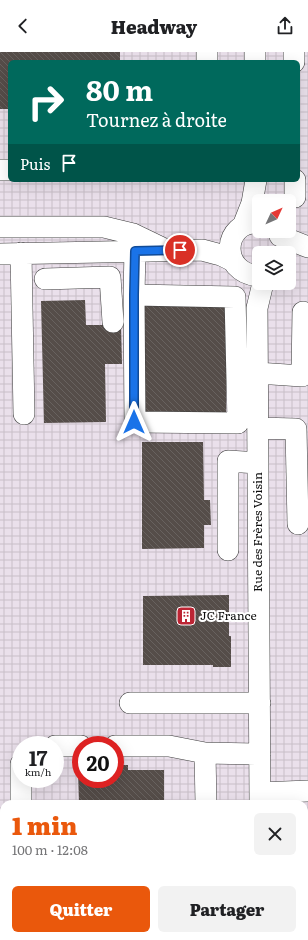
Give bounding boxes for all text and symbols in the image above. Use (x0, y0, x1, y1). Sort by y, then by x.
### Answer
text: Headway (111, 13, 197, 40)
icon: back (12, 15, 34, 37)
icon: share (274, 15, 296, 37)
text: 80 m (86, 68, 153, 110)
icon: right (20, 76, 72, 128)
text: Tournez à droite (86, 106, 227, 133)
text: Puis (20, 152, 50, 175)
icon: arrive (58, 152, 80, 174)
north arrow (252, 194, 296, 238)
map controls (252, 194, 296, 290)
pin (163, 233, 197, 267)
icon: arrive (169, 239, 191, 261)
button: layers (252, 246, 296, 290)
position arrow (113, 401, 155, 443)
street label: Rue des Frères Voisin (248, 472, 266, 592)
building icon: JC France (175, 605, 197, 627)
place label: JC France (200, 606, 257, 624)
speed limit sign: 20 (72, 736, 124, 788)
text: 17 (29, 742, 47, 772)
text: km/h (25, 764, 51, 779)
text: 1 min (12, 807, 77, 842)
button: close (254, 813, 296, 855)
text: 100 m · 12:08 (12, 840, 88, 859)
button: Quitter (12, 886, 150, 932)
button: Partager (158, 886, 296, 932)

